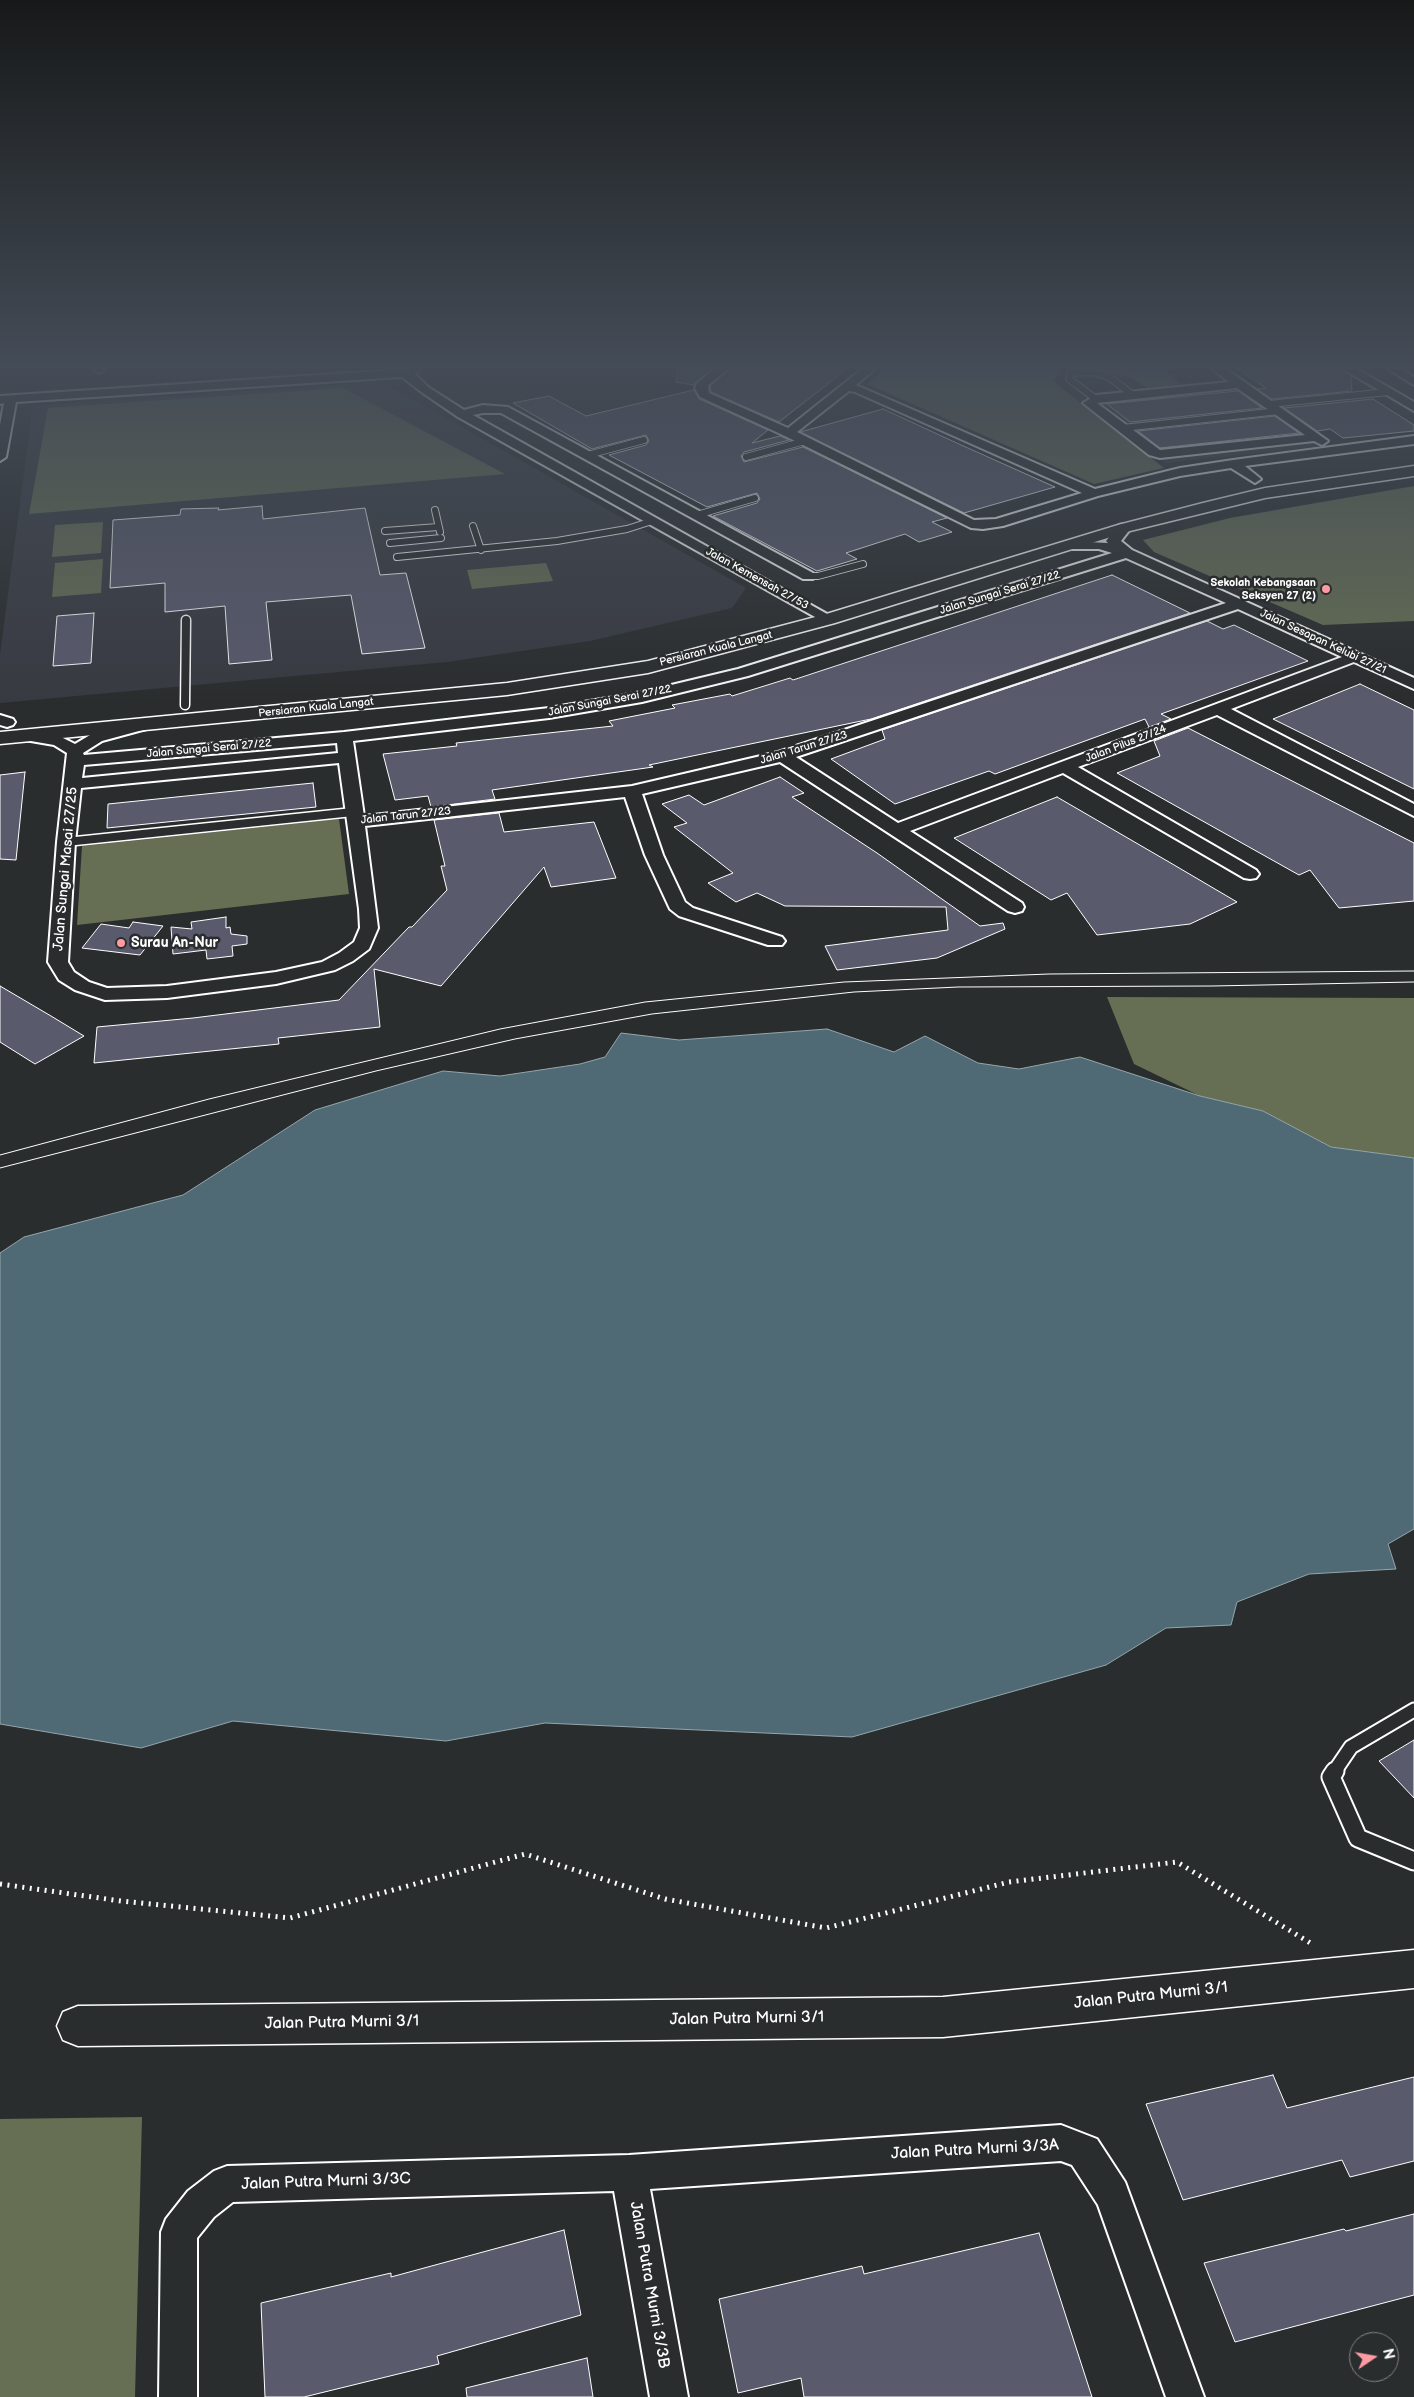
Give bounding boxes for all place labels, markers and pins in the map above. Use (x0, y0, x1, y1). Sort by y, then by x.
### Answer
place label: Sekolah Kebangsaan Seksyen 27 (2) (1210, 576, 1316, 602)
marker: Sekolah Kebangsaan Seksyen 27 (2) (1320, 583, 1332, 595)
place label: Surau An-Nur (131, 935, 218, 951)
marker: Surau An-Nur (115, 937, 127, 949)

